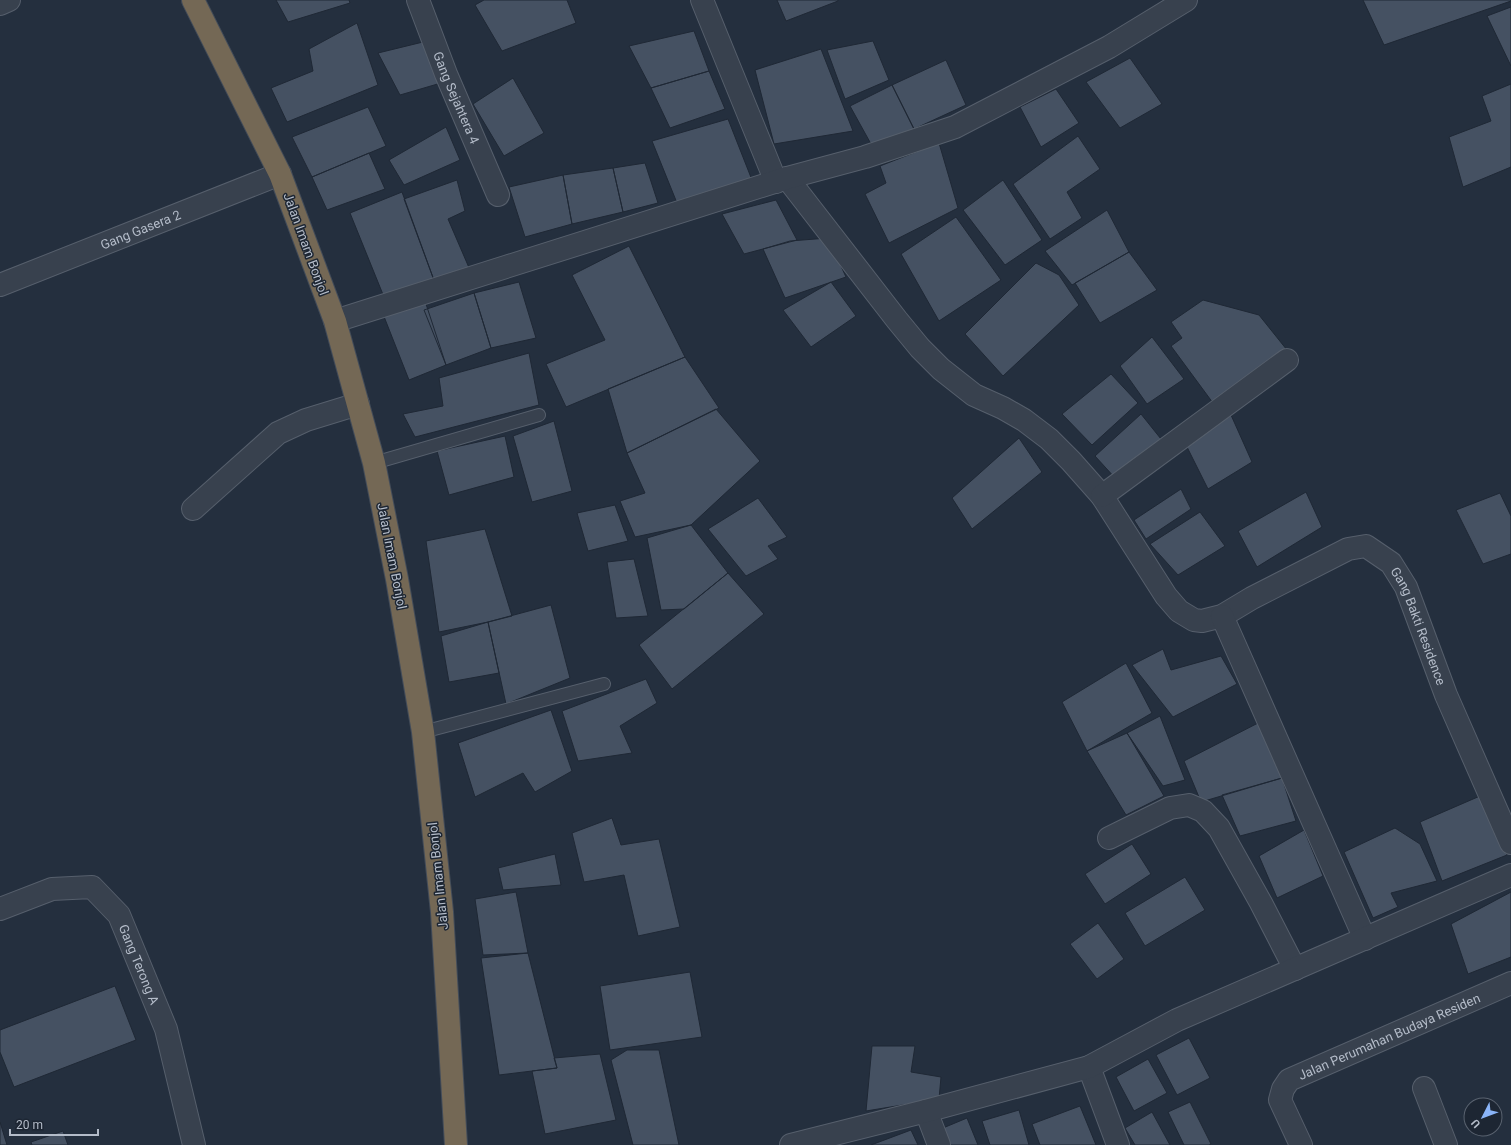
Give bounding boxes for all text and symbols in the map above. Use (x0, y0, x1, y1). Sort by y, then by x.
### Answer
street label: Gang Sejahtera 4 (431, 49, 483, 147)
street label: Jalan Imam Bonjol (280, 191, 332, 297)
street label: Gang Gasera 2 (98, 207, 183, 252)
street label: Jalan Imam Bonjol (374, 502, 410, 610)
street label: Gang Bakti Residence (1388, 564, 1449, 687)
street label: Jalan Imam Bonjol (425, 822, 451, 930)
street label: Gang Terong A (116, 922, 163, 1007)
street label: Jalan Perumahan Budaya Residen (1296, 990, 1482, 1083)
north arrow (1463, 1097, 1503, 1137)
scale bar (10, 1111, 98, 1137)
text: U (1469, 1116, 1483, 1130)
text: 20 m (16, 1118, 43, 1132)

